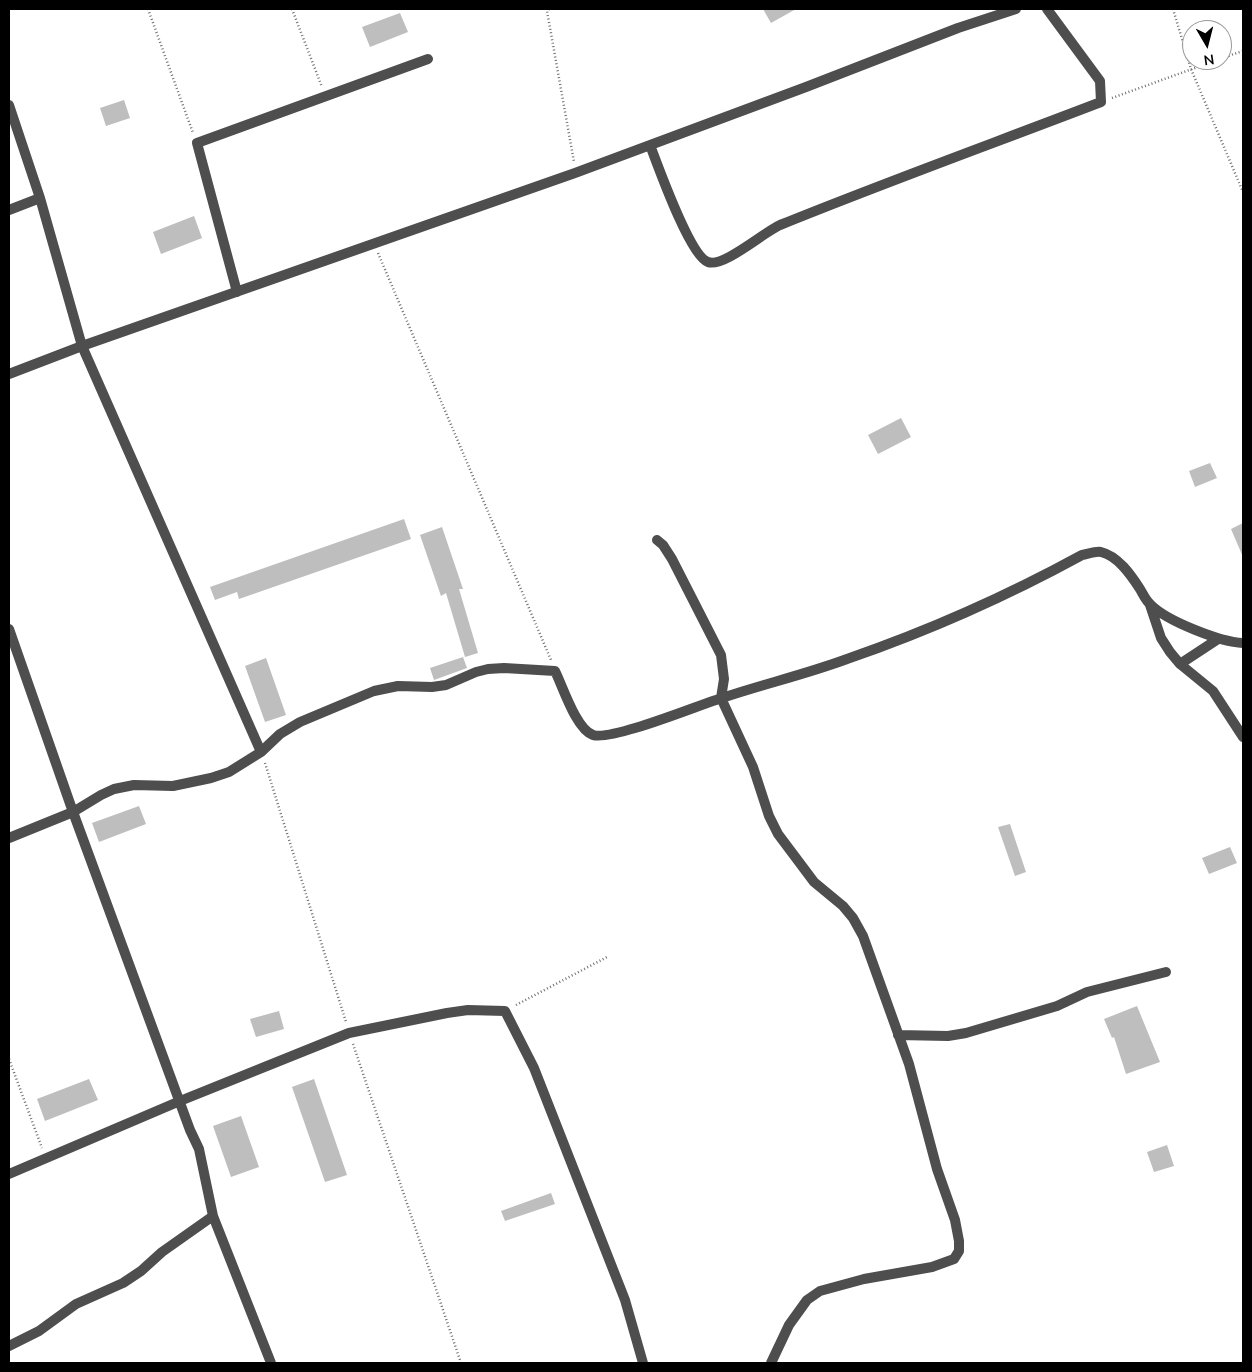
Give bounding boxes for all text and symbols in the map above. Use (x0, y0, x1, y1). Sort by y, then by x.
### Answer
north arrow (1182, 20, 1232, 70)
text: N (1203, 49, 1216, 69)

